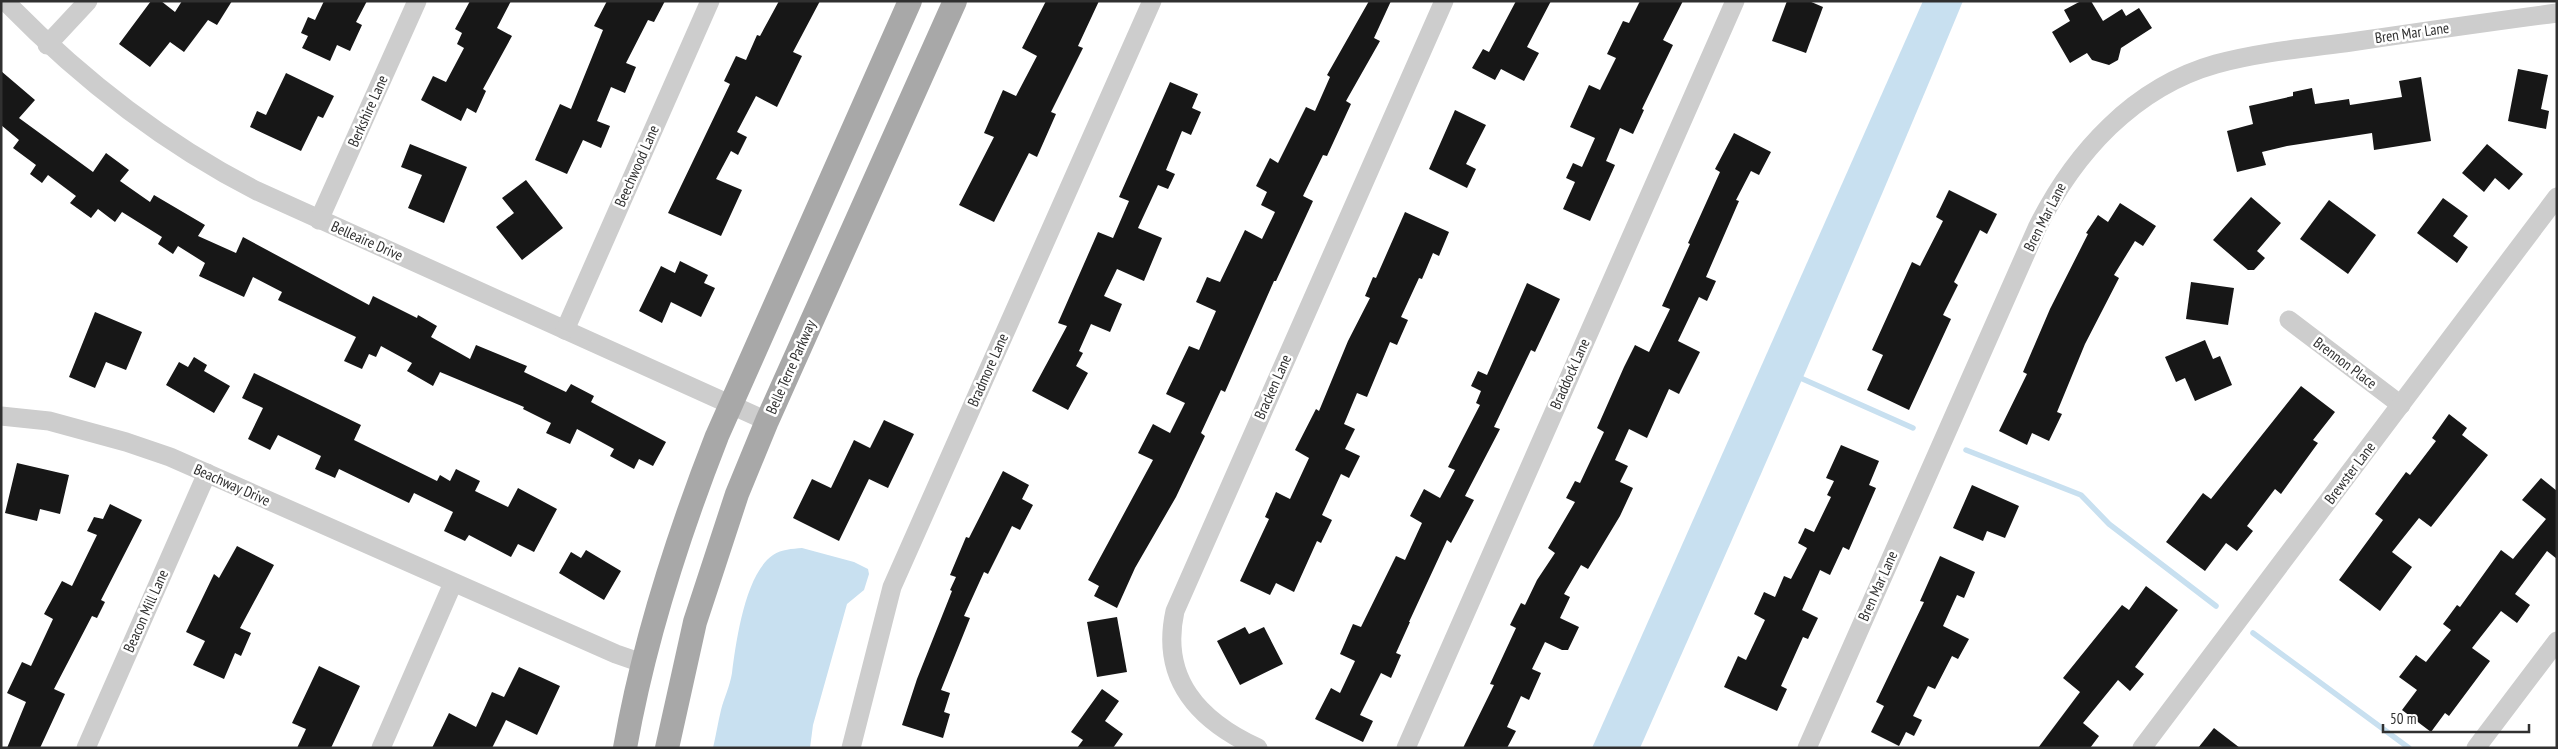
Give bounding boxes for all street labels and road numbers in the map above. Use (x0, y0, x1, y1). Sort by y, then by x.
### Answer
street label: Bren Mar Lane (2374, 18, 2450, 47)
street label: Berkshire Lane (343, 72, 392, 150)
street label: Beechwood Lane (610, 122, 663, 210)
street label: Bren Mar Lane (2019, 179, 2070, 254)
street label: Belleaire Drive (328, 216, 406, 265)
street label: Belle Terre Parkway (761, 316, 820, 417)
street label: Bradmore Lane (963, 330, 1012, 409)
street label: Brennon Place (2310, 333, 2381, 393)
street label: Braddock Lane (1546, 335, 1594, 412)
street label: Bracken Lane (1250, 351, 1295, 422)
street label: Brewster Lane (2320, 438, 2379, 508)
street label: Beachway Drive (191, 459, 273, 510)
street label: Bren Mar Lane (1854, 548, 1901, 624)
street label: Beacon Mill Lane (119, 567, 172, 655)

